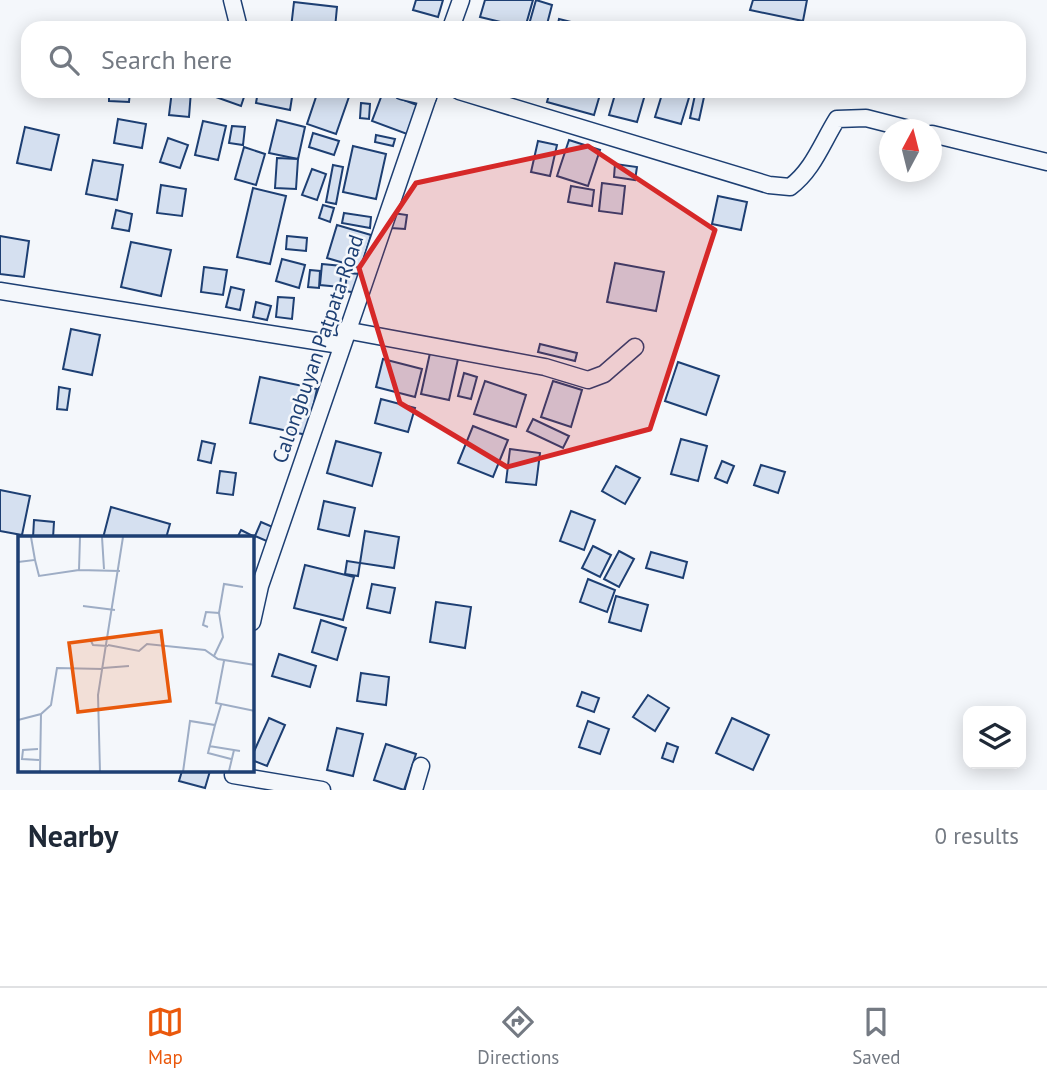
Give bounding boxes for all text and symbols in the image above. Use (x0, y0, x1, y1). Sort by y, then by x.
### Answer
search box (21, 21, 1026, 98)
icon: search (45, 41, 83, 79)
text: Search here (101, 43, 232, 76)
north arrow (879, 119, 942, 182)
street label: Calongbuyan Patpata Road (266, 231, 369, 467)
inset map (18, 536, 254, 772)
map controls (963, 706, 1026, 769)
button: layers (963, 706, 1026, 769)
text: Nearby (28, 816, 118, 855)
text: 0 results (935, 821, 1019, 850)
tab: Map (146, 1003, 184, 1069)
tab: Directions (477, 1003, 559, 1069)
tab: Saved (852, 1003, 901, 1069)

